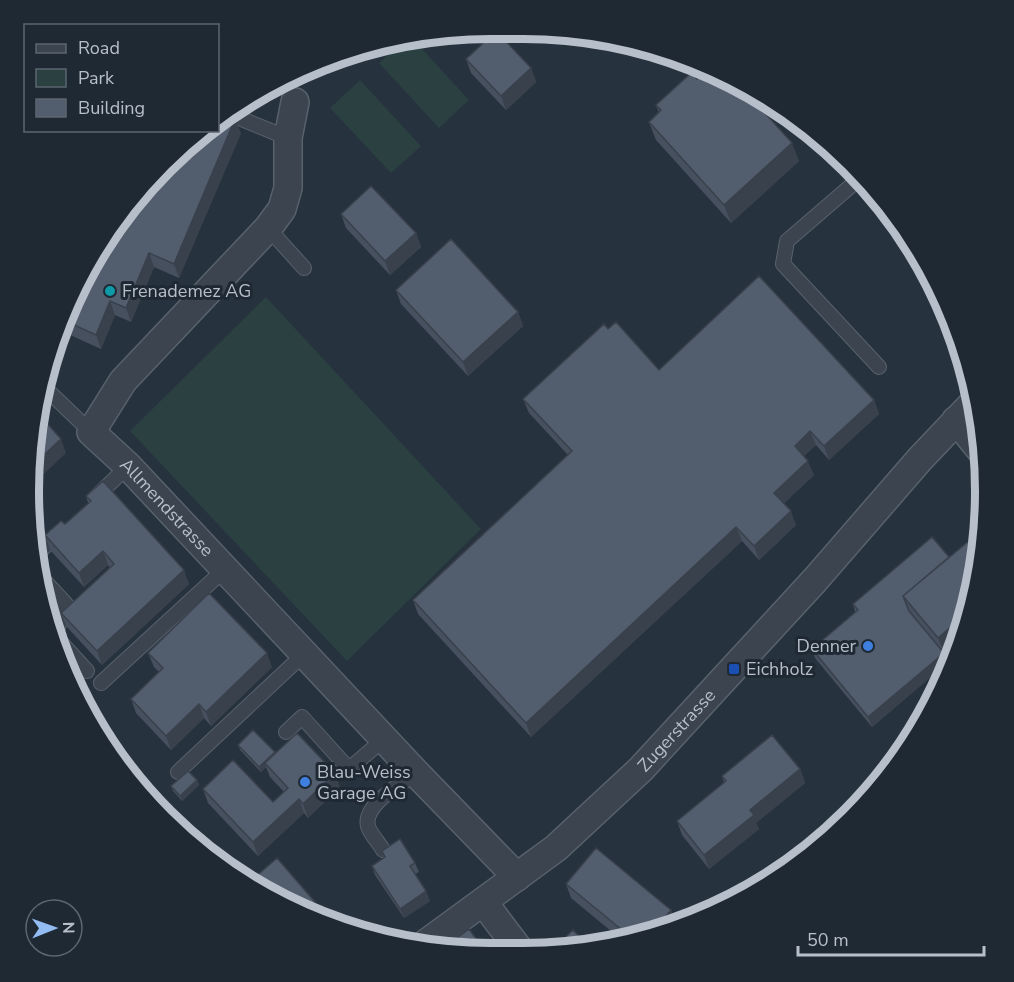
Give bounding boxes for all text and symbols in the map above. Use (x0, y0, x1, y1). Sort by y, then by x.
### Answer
legend (24, 24, 219, 132)
text: Road (78, 36, 120, 60)
text: Park (78, 66, 115, 90)
text: Building (78, 96, 145, 120)
place label: Frenademez AG (122, 279, 251, 303)
marker: Frenademez AG (103, 284, 117, 298)
street label: Allmendstrasse (115, 452, 219, 562)
place label: Denner (797, 634, 857, 658)
marker: Denner (861, 639, 875, 653)
place label: Eichholz (746, 657, 813, 681)
marker: Eichholz (727, 662, 741, 676)
street label: Zugerstrasse (632, 684, 721, 777)
place label: Blau-Weiss Garage AG (317, 760, 411, 805)
marker: Blau-Weiss Garage AG (298, 775, 312, 789)
north arrow (24, 898, 84, 958)
scale bar (798, 919, 984, 957)
text: N (57, 922, 79, 934)
text: 50 m (807, 928, 849, 952)

